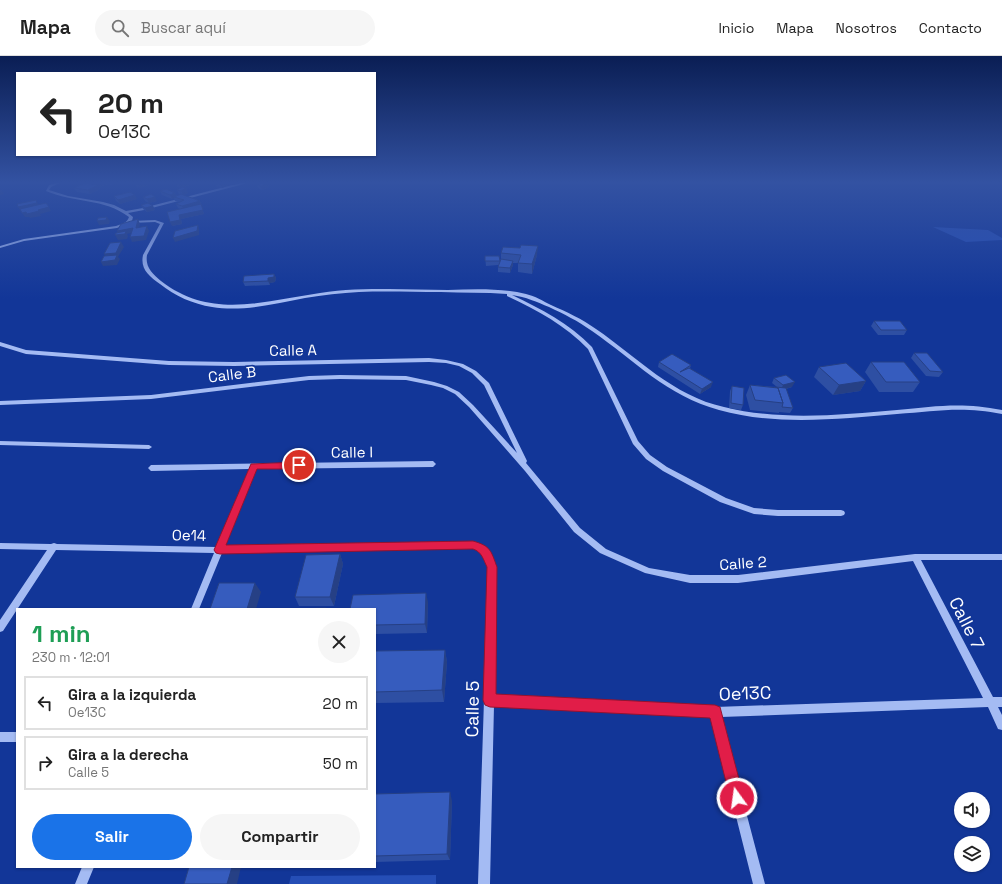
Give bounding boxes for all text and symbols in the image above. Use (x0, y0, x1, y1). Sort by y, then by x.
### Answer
search box (95, 10, 375, 46)
text: Mapa (20, 15, 71, 40)
icon: search (109, 17, 131, 39)
text: Buscar aquí (141, 18, 226, 37)
text: Inicio (718, 19, 754, 37)
text: Mapa (776, 19, 814, 37)
text: Nosotros (836, 19, 897, 37)
text: Contacto (919, 19, 982, 37)
text: 20 m (98, 85, 164, 121)
icon: left (32, 88, 84, 140)
text: Oe13C (98, 120, 151, 143)
street label: Calle A (269, 340, 318, 360)
street label: Calle B (207, 362, 257, 386)
street label: Calle I (331, 442, 373, 462)
pin (282, 448, 316, 482)
icon: arrive (288, 454, 310, 476)
street label: Oe14 (172, 525, 206, 545)
street label: Calle 2 (719, 552, 767, 574)
street label: Calle 7 (944, 593, 990, 653)
text: 1 min (32, 618, 91, 649)
button: close (318, 621, 360, 663)
text: 230 m · 12:01 (32, 649, 110, 666)
street label: Calle 5 (460, 680, 484, 738)
street label: Oe13C (718, 681, 772, 705)
text: Gira a la izquierda (68, 685, 196, 704)
icon: left (34, 692, 56, 714)
text: 20 m (323, 694, 358, 713)
text: Oe13C (68, 704, 106, 721)
text: Gira a la derecha (68, 745, 188, 764)
icon: right (34, 752, 56, 774)
text: 50 m (323, 754, 358, 773)
text: Calle 5 (68, 764, 109, 781)
position arrow (716, 777, 758, 819)
map controls (954, 792, 990, 872)
button: sound (954, 792, 990, 828)
button: Salir (32, 814, 192, 860)
button: Compartir (200, 814, 360, 860)
button: layers (954, 836, 990, 872)

